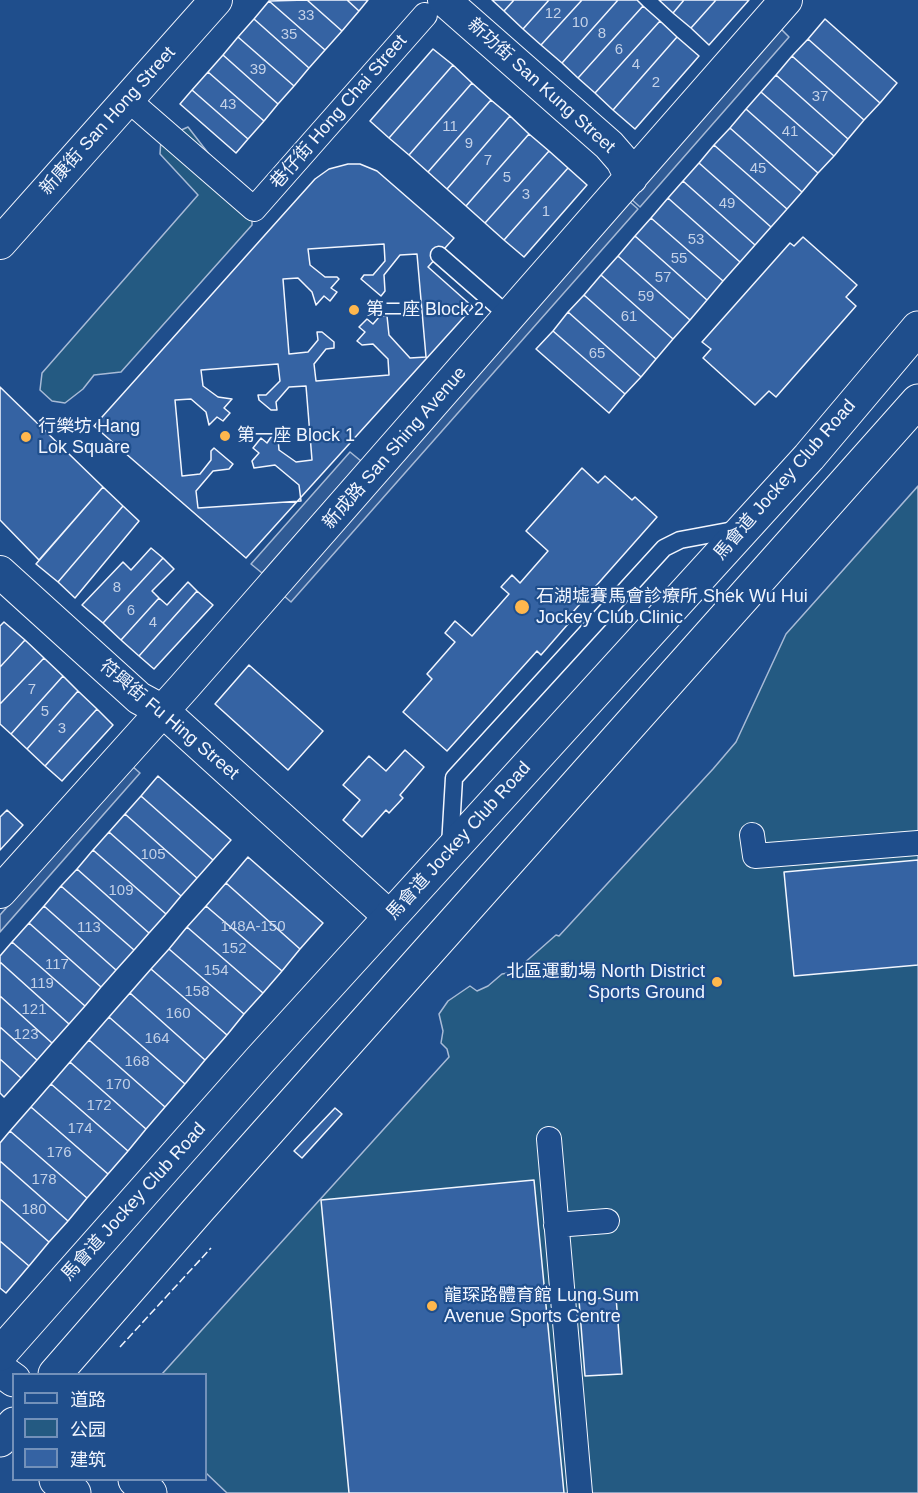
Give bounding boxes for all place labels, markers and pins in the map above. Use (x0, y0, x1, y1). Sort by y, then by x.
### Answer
place label: 第二座 Block 2 (366, 299, 484, 321)
marker: 第二座 Block 2 (347, 303, 361, 317)
place label: 行樂坊 Hang Lok Square (38, 416, 140, 458)
place label: 第一座 Block 1 (237, 425, 355, 447)
marker: 第一座 Block 1 (218, 429, 232, 443)
marker: 行樂坊 Hang Lok Square (19, 430, 33, 444)
place label: 石湖墟賽馬會診療所 Shek Wu Hui Jockey Club Clinic (536, 586, 808, 628)
marker: 石湖墟賽馬會診療所 Shek Wu Hui Jockey Club Clinic (513, 598, 531, 616)
place label: 北區運動場 North District Sports Ground (506, 961, 705, 1004)
marker: 北區運動場 North District Sports Ground (710, 975, 724, 989)
place label: 龍琛路體育館 Lung Sum Avenue Sports Centre (444, 1285, 639, 1328)
marker: 龍琛路體育館 Lung Sum Avenue Sports Centre (425, 1299, 439, 1313)

